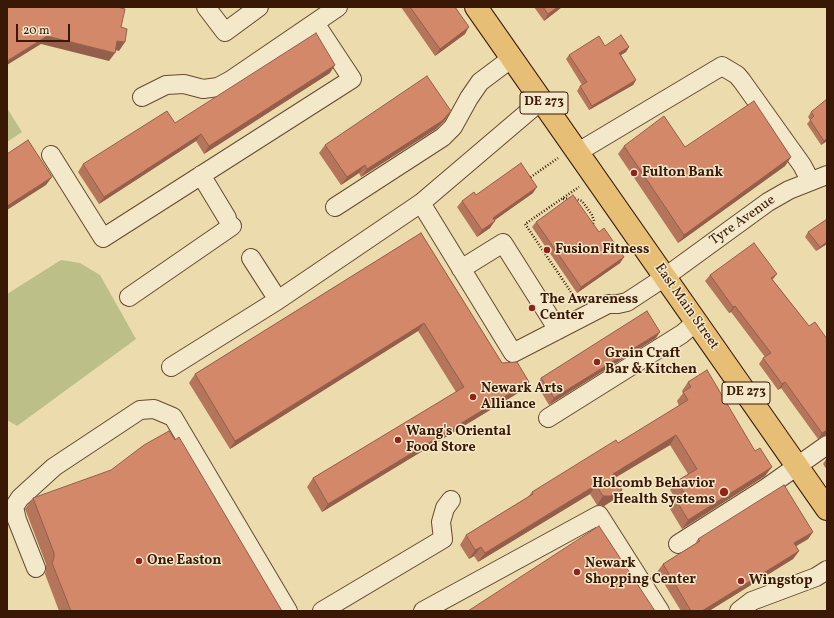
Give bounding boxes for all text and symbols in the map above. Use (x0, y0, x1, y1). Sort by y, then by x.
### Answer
scale bar (18, 16, 72, 42)
text: 20 m (23, 23, 50, 39)
road number: DE 273 (520, 92, 568, 114)
place label: Fulton Bank (642, 165, 723, 181)
marker: Fulton Bank (629, 168, 639, 178)
street label: Tyre Avenue (707, 192, 779, 250)
place label: Fusion Fitness (555, 242, 649, 258)
marker: Fusion Fitness (542, 245, 552, 255)
street label: East Main Street (650, 261, 722, 353)
place label: The Awareness Center (540, 292, 638, 324)
marker: The Awareness Center (527, 303, 537, 313)
place label: Grain Craft Bar & Kitchen (605, 346, 697, 378)
marker: Grain Craft Bar & Kitchen (592, 357, 602, 367)
place label: Newark Arts Alliance (481, 381, 563, 414)
road number: DE 273 (722, 382, 770, 404)
marker: Newark Arts Alliance (468, 392, 478, 402)
place label: Wang's Oriental Food Store (406, 424, 511, 456)
marker: Wang's Oriental Food Store (393, 435, 403, 445)
place label: Holcomb Behavior Health Systems (592, 476, 715, 508)
marker: Holcomb Behavior Health Systems (718, 486, 730, 498)
place label: One Easton (147, 553, 221, 569)
marker: One Easton (134, 556, 144, 566)
place label: Newark Shopping Center (585, 556, 696, 588)
marker: Newark Shopping Center (572, 567, 582, 577)
place label: Wingstop (749, 573, 813, 589)
marker: Wingstop (736, 576, 746, 586)

